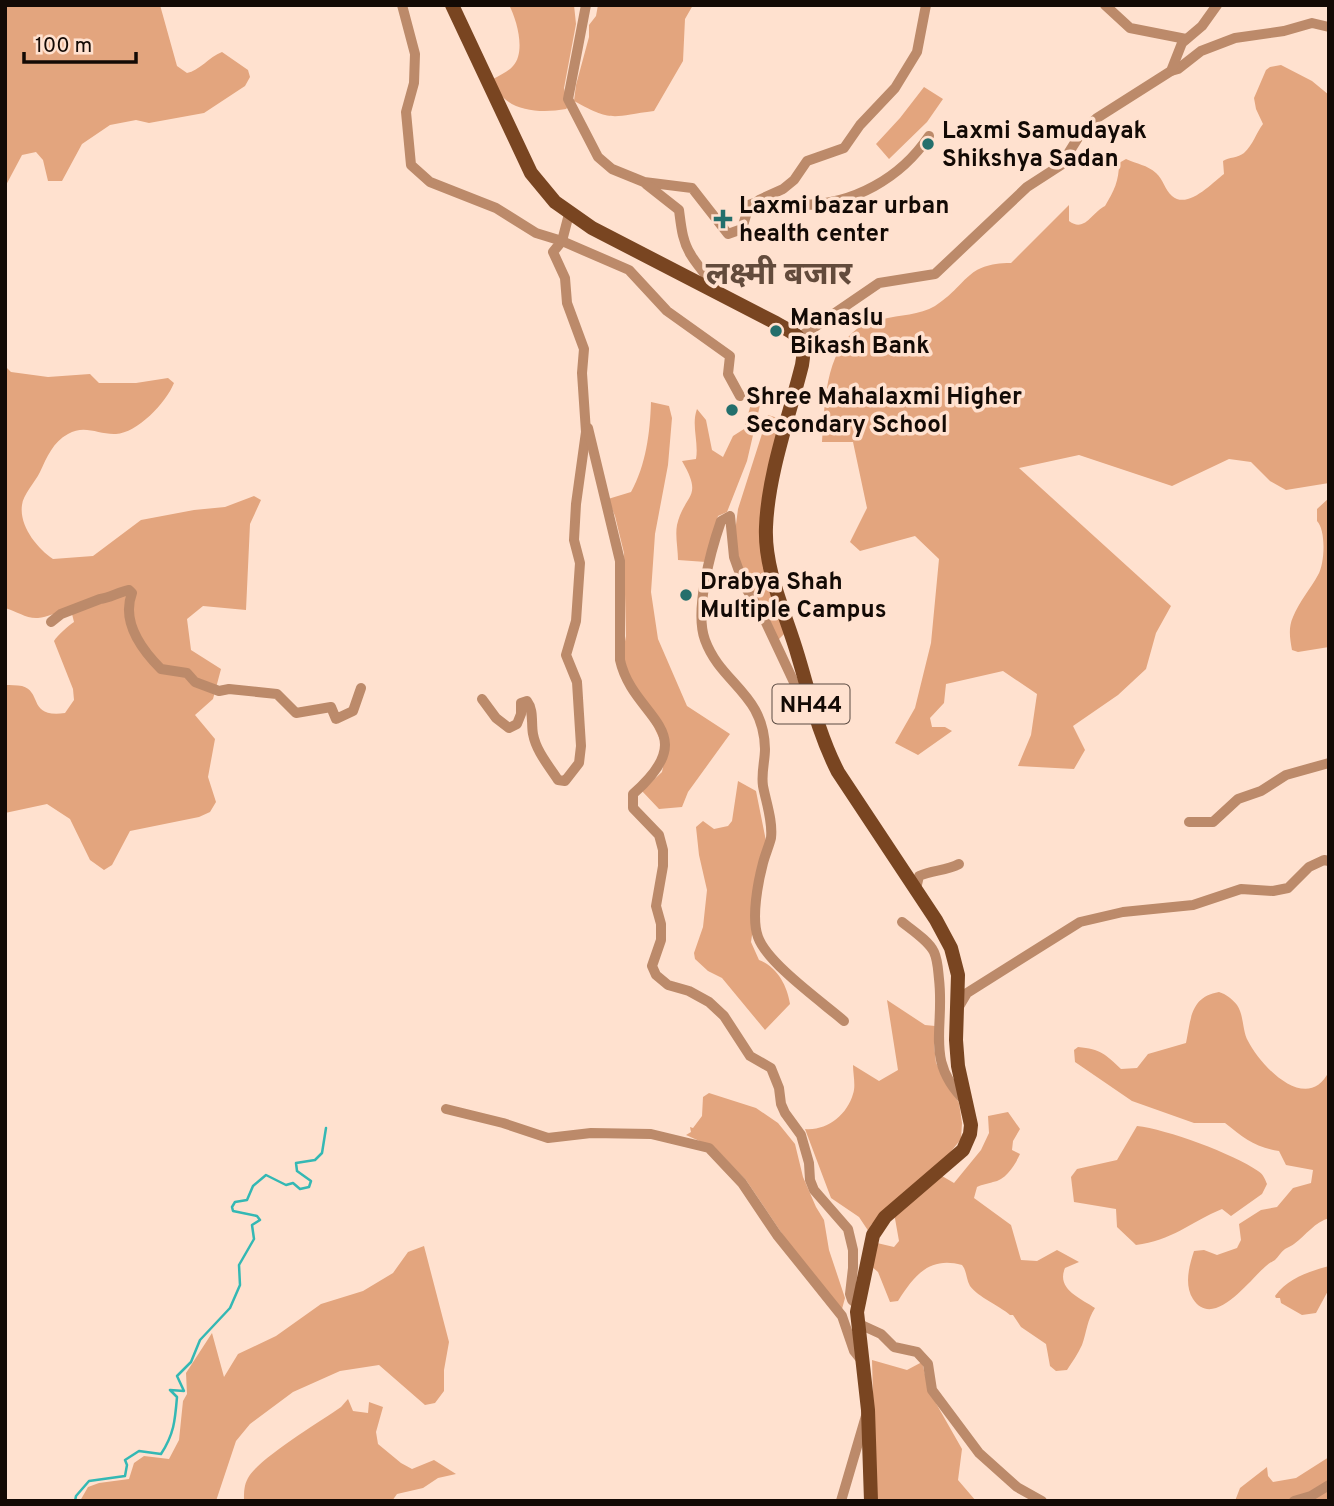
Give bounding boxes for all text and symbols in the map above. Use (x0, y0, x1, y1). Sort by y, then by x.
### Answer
scale bar (24, 21, 136, 65)
text: 100 m (35, 33, 92, 60)
place label: Laxmi Samudayak Shikshya Sadan (942, 117, 1147, 175)
marker: Laxmi Samudayak Shikshya Sadan (920, 136, 936, 152)
place label: Laxmi bazar urban health center (739, 192, 950, 250)
marker: Laxmi bazar urban health center (713, 209, 733, 229)
district label: लक्ष्मी बजार (706, 255, 853, 296)
place label: Manaslu Bikash Bank (790, 304, 930, 362)
marker: Manaslu Bikash Bank (768, 323, 784, 339)
place label: Shree Mahalaxmi Higher Secondary School (746, 383, 1022, 441)
marker: Shree Mahalaxmi Higher Secondary School (724, 402, 740, 418)
place label: Drabya Shah Multiple Campus (700, 568, 886, 626)
marker: Drabya Shah Multiple Campus (678, 587, 694, 603)
road number: NH44 (772, 684, 850, 724)

